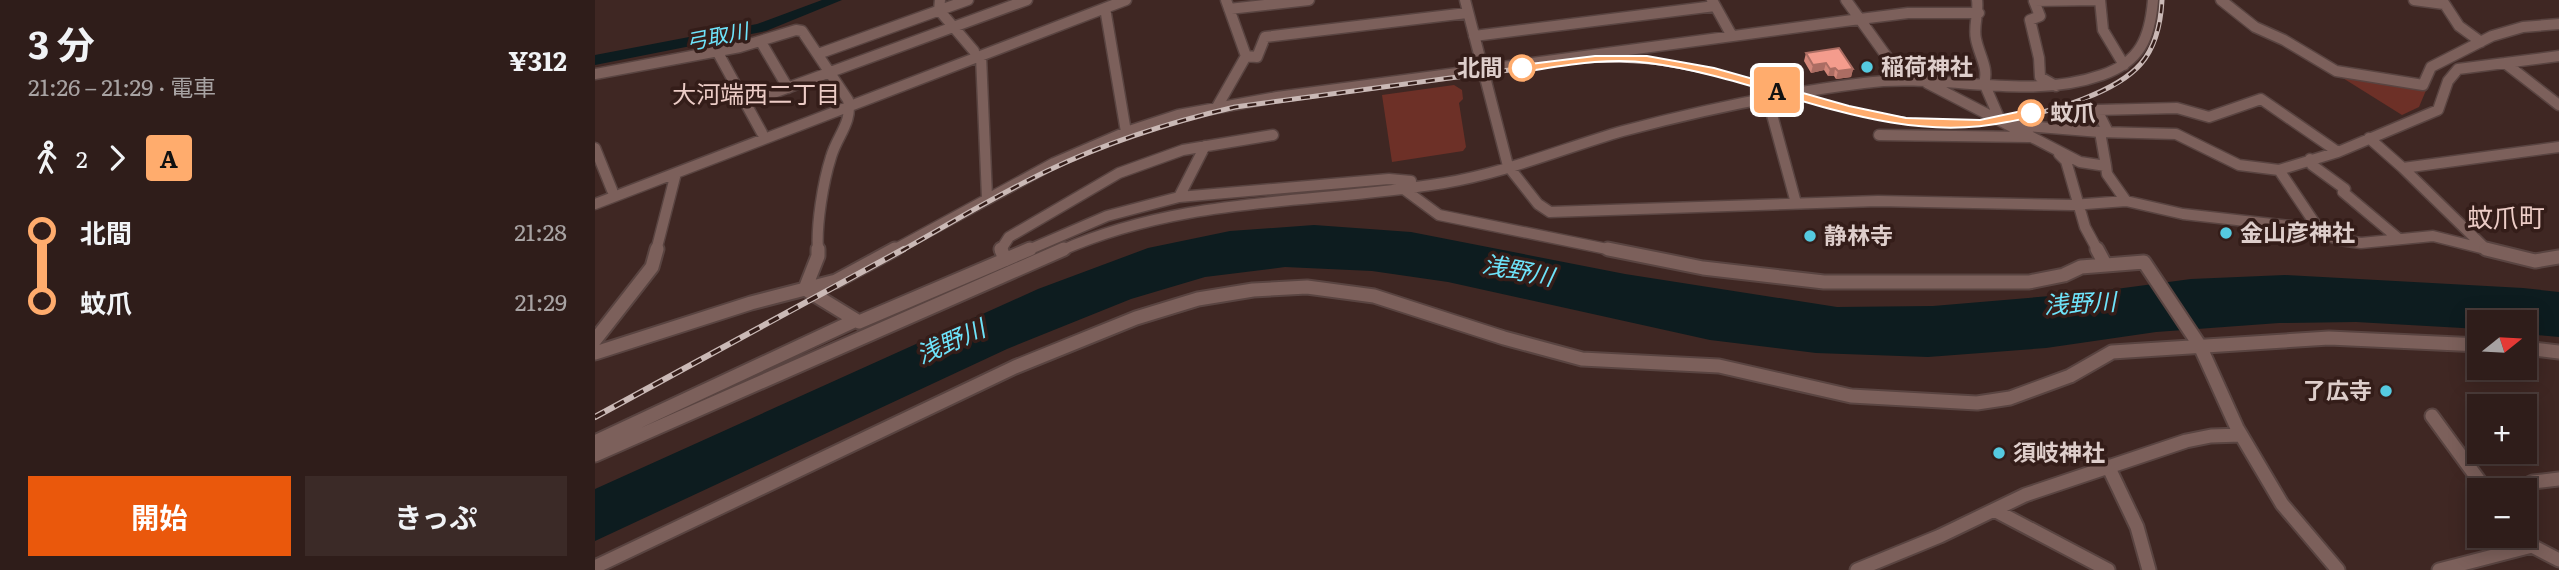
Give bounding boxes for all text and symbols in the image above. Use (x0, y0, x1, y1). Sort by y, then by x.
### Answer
water label: 弓取川 (683, 13, 752, 56)
text: 3 分 (28, 14, 95, 71)
text: ¥312 (508, 40, 567, 79)
place label: 稲荷神社 (1881, 48, 1973, 82)
place label: 北間 (1457, 49, 1503, 83)
marker: 北間 (1509, 55, 1535, 81)
marker: 稲荷神社 (1859, 59, 1875, 75)
line badge: A (1754, 67, 1800, 113)
text: 21:26 – 21:29 · 電車 (28, 69, 216, 103)
text: A (1768, 72, 1786, 107)
district label: 大河端西二丁目 (672, 75, 840, 110)
place label: 蚊爪 (2050, 94, 2096, 128)
marker: 蚊爪 (2018, 100, 2044, 126)
icon: walk (28, 139, 66, 177)
icon: forward (98, 139, 136, 177)
text: A (160, 140, 178, 175)
text: 2 (76, 141, 88, 175)
district label: 蚊爪町 (2467, 196, 2545, 235)
text: 北間 (80, 212, 132, 251)
text: 21:28 (514, 214, 567, 248)
place label: 金山彦神社 (2240, 214, 2355, 248)
place label: 静林寺 (1824, 217, 1893, 251)
marker: 金山彦神社 (2218, 225, 2234, 241)
marker: 静林寺 (1802, 228, 1818, 244)
water label: 浅野川 (1480, 244, 1560, 293)
text: 蚊爪 (80, 282, 132, 321)
water label: 浅野川 (2043, 282, 2120, 321)
text: 21:29 (515, 284, 567, 318)
water label: 浅野川 (910, 308, 993, 370)
north arrow (2467, 310, 2537, 380)
map controls (2467, 310, 2537, 548)
place label: 了広寺 (2303, 372, 2372, 406)
marker: 了広寺 (2378, 383, 2394, 399)
button: + (2467, 394, 2537, 464)
place label: 須岐神社 (2013, 434, 2105, 468)
marker: 須岐神社 (1991, 445, 2007, 461)
button: 開始 (28, 476, 291, 556)
button: きっぷ (305, 476, 567, 556)
button: − (2467, 478, 2537, 548)

